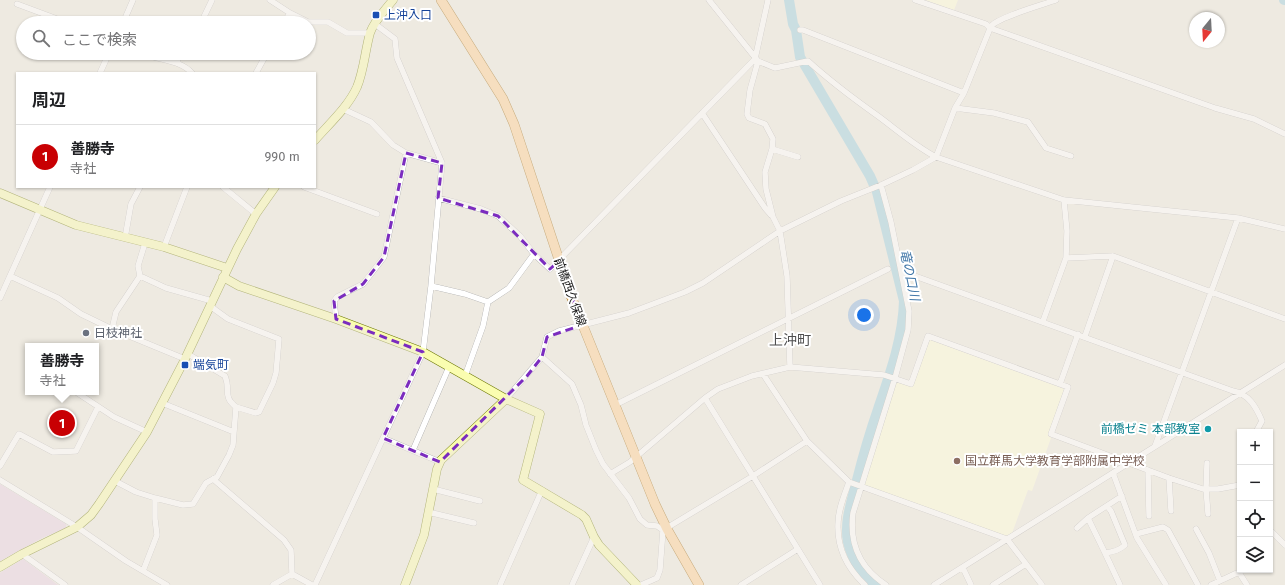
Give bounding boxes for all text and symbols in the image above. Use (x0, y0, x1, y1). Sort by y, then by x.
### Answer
place label: 上沖入口 (384, 8, 432, 22)
marker: 上沖入口 (371, 10, 381, 20)
north arrow (1189, 12, 1225, 48)
search box (16, 16, 316, 60)
icon: search (30, 27, 52, 49)
text: ここで検索 (62, 31, 137, 49)
text: 周辺 (32, 90, 66, 111)
text: 善勝寺 (70, 140, 115, 158)
text: 1 (42, 149, 48, 164)
text: 990 m (265, 149, 300, 164)
text: 寺社 (70, 161, 96, 176)
water label: 竜の口川 (897, 248, 923, 304)
street label: 前橋西久保線 (551, 256, 589, 328)
your location (854, 305, 874, 325)
place label: 日枝神社 (94, 326, 142, 340)
marker: 日枝神社 (81, 328, 91, 338)
district label: 上沖町 (769, 332, 811, 349)
popup (25, 343, 99, 395)
text: 善勝寺 (39, 352, 85, 370)
place label: 端気町 (193, 358, 229, 372)
marker: 端気町 (180, 360, 190, 370)
text: 寺社 (39, 373, 66, 388)
pin: 1 (49, 408, 75, 438)
place label: 前橋ゼミ 本部教室 (1101, 422, 1200, 436)
marker: 前橋ゼミ 本部教室 (1203, 424, 1213, 434)
map controls (1237, 429, 1273, 573)
button: + (1237, 429, 1273, 465)
place label: 国立群馬大学教育学部附属中学校 (965, 454, 1145, 468)
marker: 国立群馬大学教育学部附属中学校 (952, 456, 962, 466)
button: − (1237, 465, 1273, 501)
button: locate (1237, 501, 1273, 537)
button: layers (1237, 537, 1273, 573)

